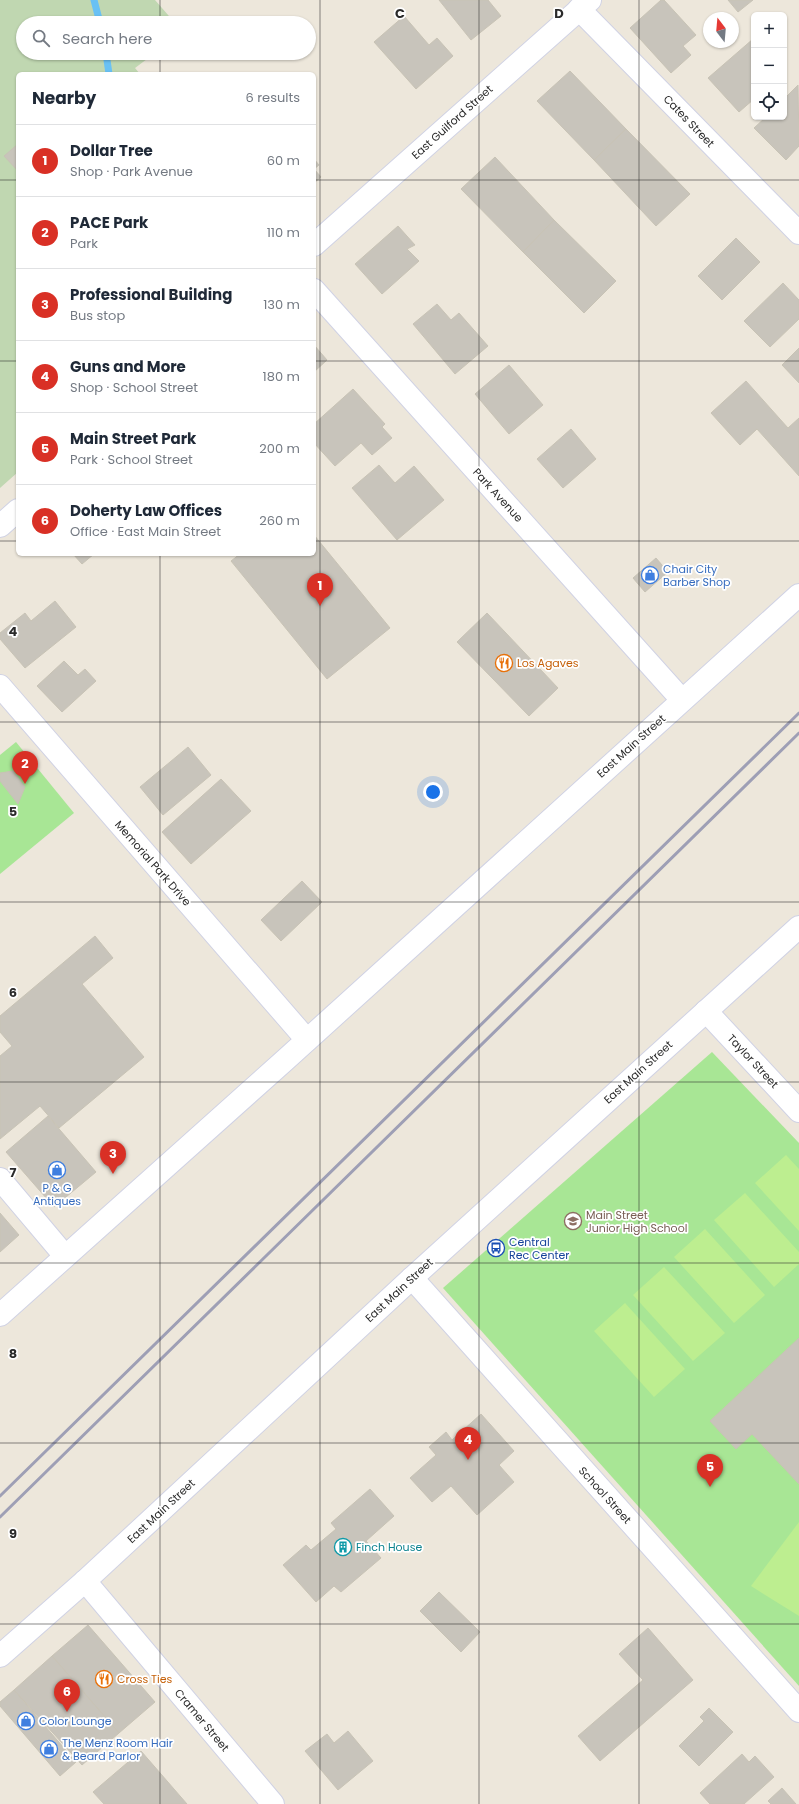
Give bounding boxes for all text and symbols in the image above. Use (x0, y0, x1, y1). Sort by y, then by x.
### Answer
text: C (395, 4, 405, 23)
text: D (554, 4, 564, 23)
north arrow (703, 12, 739, 48)
map controls (751, 12, 787, 120)
button: + (751, 12, 787, 48)
search box (16, 16, 316, 60)
icon: search (30, 27, 52, 49)
text: Search here (62, 28, 152, 49)
button: − (751, 48, 787, 84)
street label: East Guilford Street (408, 81, 496, 163)
button: locate (751, 84, 787, 120)
text: Nearby (32, 86, 96, 110)
text: 6 results (246, 88, 300, 107)
street label: Cates Street (660, 91, 718, 151)
text: Dollar Tree (70, 140, 153, 161)
text: 1 (43, 151, 47, 170)
text: 60 m (267, 151, 300, 170)
text: Shop · Park Avenue (70, 162, 193, 181)
text: PACE Park (70, 212, 148, 233)
text: 2 (41, 223, 49, 242)
text: 110 m (267, 223, 300, 242)
text: Park (70, 234, 98, 253)
text: Professional Building (70, 284, 232, 305)
text: 3 (41, 295, 49, 314)
text: 130 m (263, 295, 300, 314)
text: Bus stop (70, 306, 125, 325)
text: Guns and More (70, 356, 186, 377)
text: 4 (41, 367, 49, 386)
text: 180 m (263, 367, 300, 386)
text: Shop · School Street (70, 378, 198, 397)
text: Main Street Park (70, 428, 196, 449)
text: 5 (41, 439, 49, 458)
text: 200 m (259, 439, 300, 458)
text: Park · School Street (70, 450, 193, 469)
street label: Park Avenue (469, 464, 527, 526)
text: Doherty Law Offices (70, 500, 222, 521)
text: 6 (41, 511, 49, 530)
text: 260 m (259, 511, 300, 530)
text: Office · East Main Street (70, 522, 221, 541)
place label: Chair City Barber Shop (663, 561, 731, 590)
shop icon: Chair City Barber Shop (640, 565, 660, 585)
pin: 1 (307, 573, 333, 606)
text: 4 (9, 622, 18, 641)
restaurant icon: Los Agaves (494, 653, 514, 673)
place label: Los Agaves (517, 655, 579, 671)
street label: East Main Street (593, 711, 669, 781)
pin: 2 (12, 751, 38, 784)
your location (423, 782, 443, 802)
text: 5 (9, 802, 17, 821)
street label: Memorial Park Drive (111, 817, 195, 909)
text: 6 (9, 983, 17, 1002)
street label: Taylor Street (724, 1030, 782, 1092)
street label: East Main Street (600, 1037, 676, 1107)
pin: 3 (100, 1141, 126, 1174)
shop icon: P & G Antiques (47, 1160, 67, 1180)
text: 7 (10, 1163, 17, 1182)
place label: P & G Antiques (33, 1180, 81, 1209)
place label: Main Street Junior High School (586, 1207, 687, 1236)
school or university icon: Main Street Junior High School (563, 1211, 583, 1231)
place label: Central Rec Center (509, 1234, 569, 1263)
bus stop icon: Central Rec Center (486, 1238, 506, 1258)
street label: East Main Street (362, 1254, 436, 1326)
text: 8 (9, 1344, 17, 1363)
pin: 4 (455, 1427, 481, 1460)
pin: 5 (697, 1454, 723, 1487)
street label: School Street (575, 1463, 635, 1527)
street label: East Main Street (124, 1475, 198, 1547)
text: 9 (9, 1524, 17, 1543)
building icon: Finch House (333, 1537, 353, 1557)
place label: Finch House (356, 1539, 422, 1555)
restaurant icon: Cross Ties (94, 1669, 114, 1689)
place label: Cross Ties (117, 1671, 173, 1687)
pin: 6 (54, 1679, 80, 1712)
street label: Cramer Street (171, 1685, 233, 1755)
shop icon: Color Lounge (16, 1711, 36, 1731)
place label: Color Lounge (39, 1713, 112, 1729)
place label: The Menz Room Hair & Beard Parlor (62, 1735, 173, 1764)
shop icon: The Menz Room Hair & Beard Parlor (39, 1739, 59, 1759)

